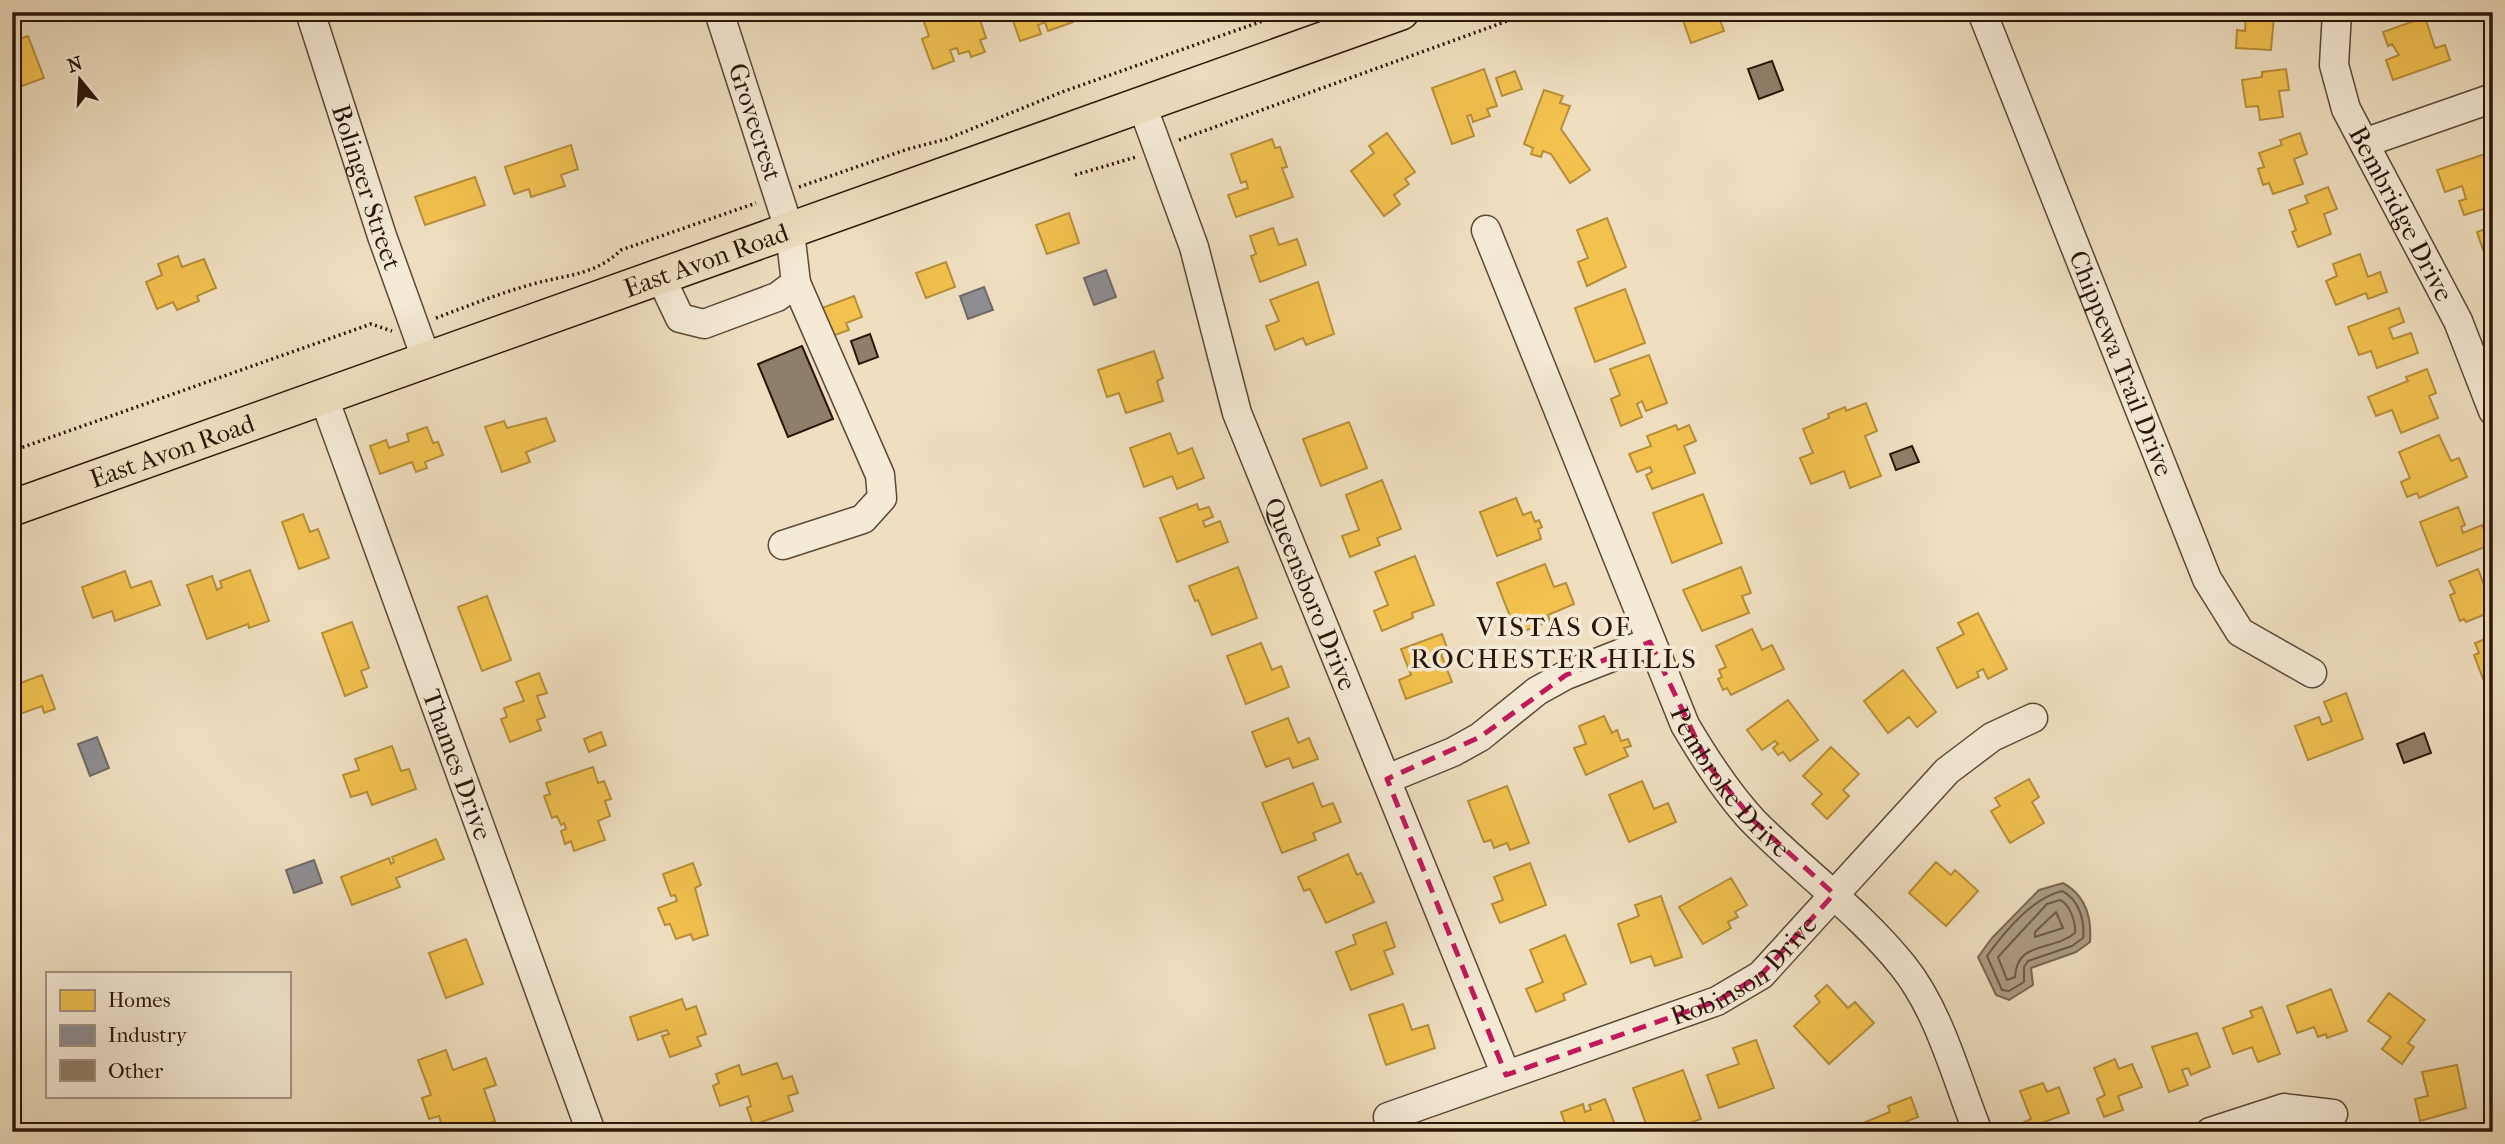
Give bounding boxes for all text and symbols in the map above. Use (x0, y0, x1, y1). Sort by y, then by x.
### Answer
north arrow (46, 46, 116, 116)
text: N (65, 52, 86, 77)
street label: Grovecrest (721, 59, 789, 185)
street label: Bolinger Street (325, 101, 409, 275)
street label: Bembridge Drive (2342, 121, 2460, 306)
street label: East Avon Road (620, 216, 793, 304)
street label: Chippewa Trail Drive (2063, 246, 2180, 481)
street label: East Avon Road (86, 407, 259, 494)
street label: Queensboro Drive (1258, 493, 1364, 695)
district label: VISTAS OF ROCHESTER HILLS (1410, 610, 1698, 675)
street label: Thames Drive (416, 685, 499, 844)
street label: Pembroke Drive (1664, 702, 1797, 864)
street label: Robinson Drive (1666, 909, 1823, 1032)
legend (46, 972, 290, 1098)
text: Homes (108, 988, 171, 1012)
text: Industry (108, 1023, 188, 1047)
text: Other (108, 1059, 163, 1083)

